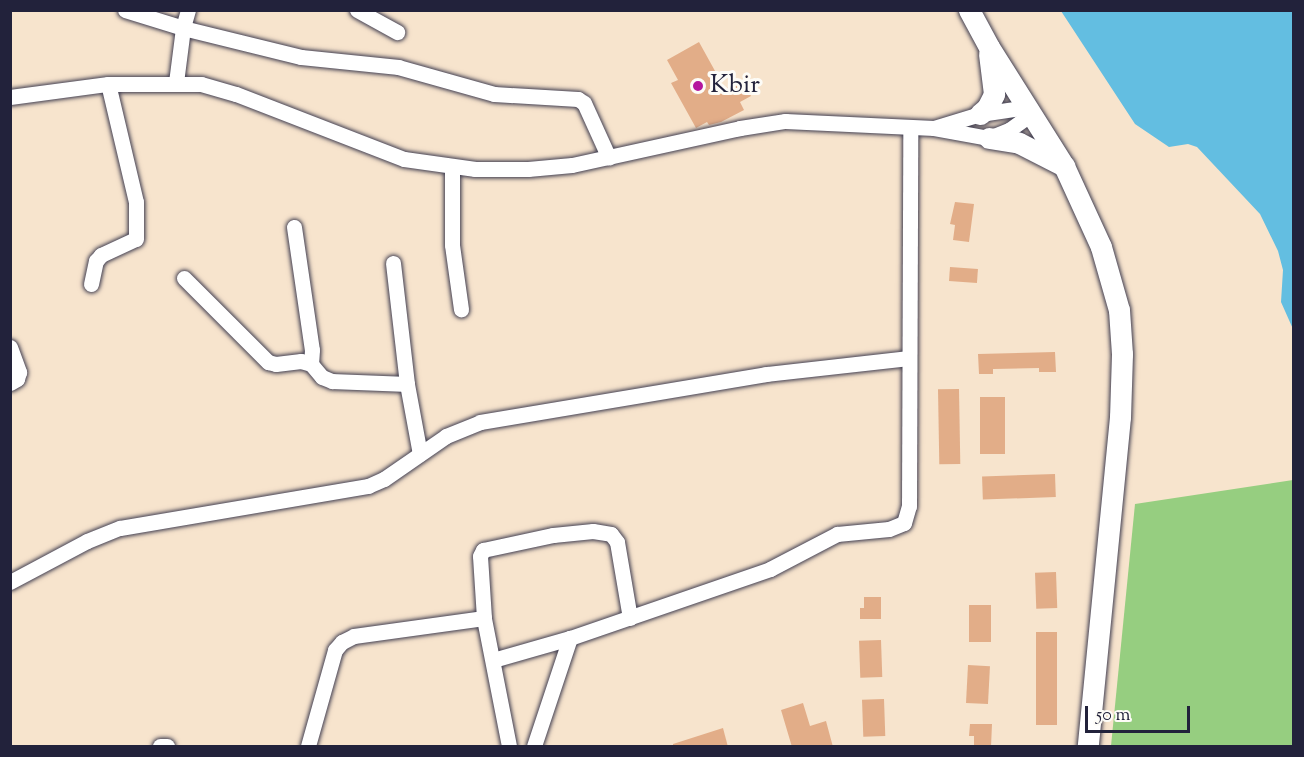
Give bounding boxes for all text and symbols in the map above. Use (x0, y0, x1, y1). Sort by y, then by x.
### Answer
place label: Kbir (710, 70, 760, 102)
marker: Kbir (691, 79, 705, 93)
scale bar (1088, 694, 1193, 732)
text: 50 m (1096, 703, 1130, 729)

